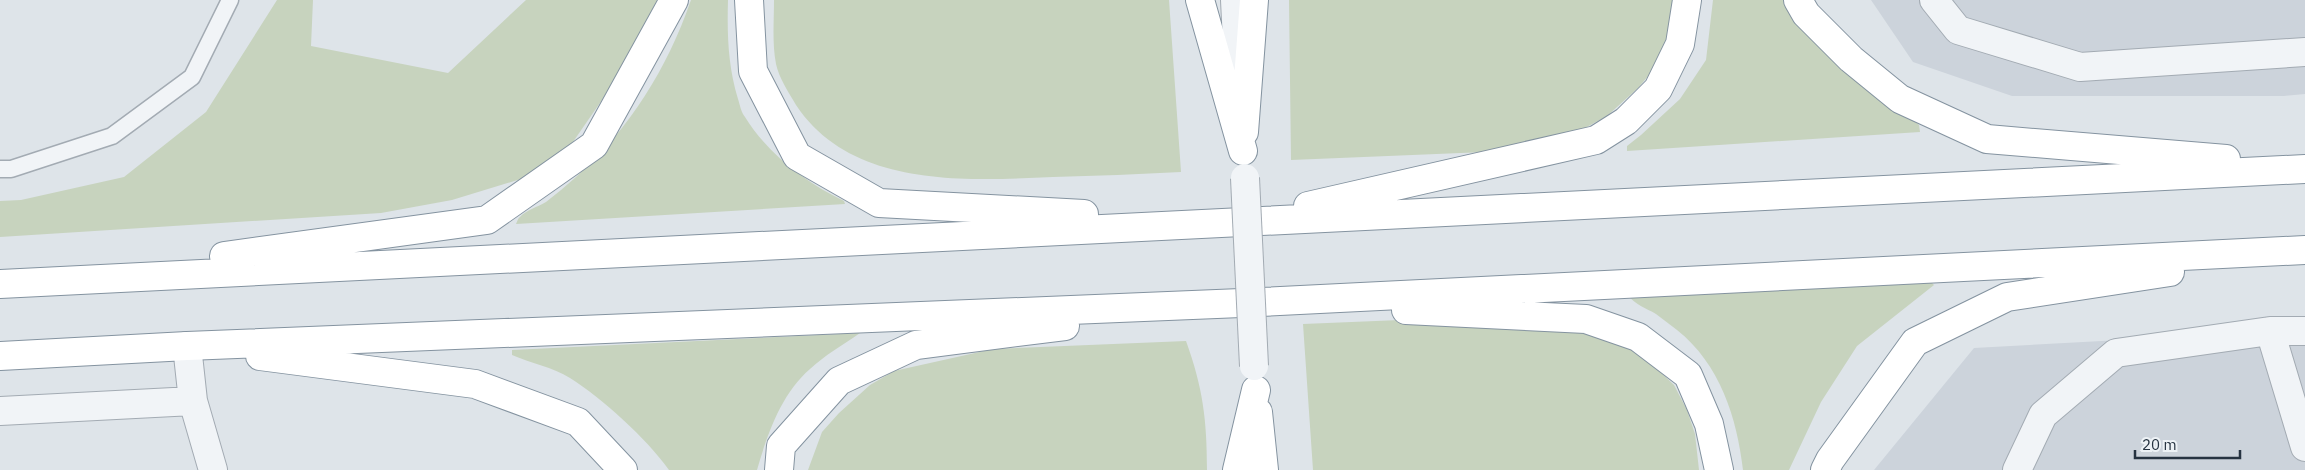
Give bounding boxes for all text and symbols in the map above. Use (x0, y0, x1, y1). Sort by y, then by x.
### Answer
scale bar (2135, 428, 2240, 460)
text: 20 m (2142, 435, 2177, 454)

